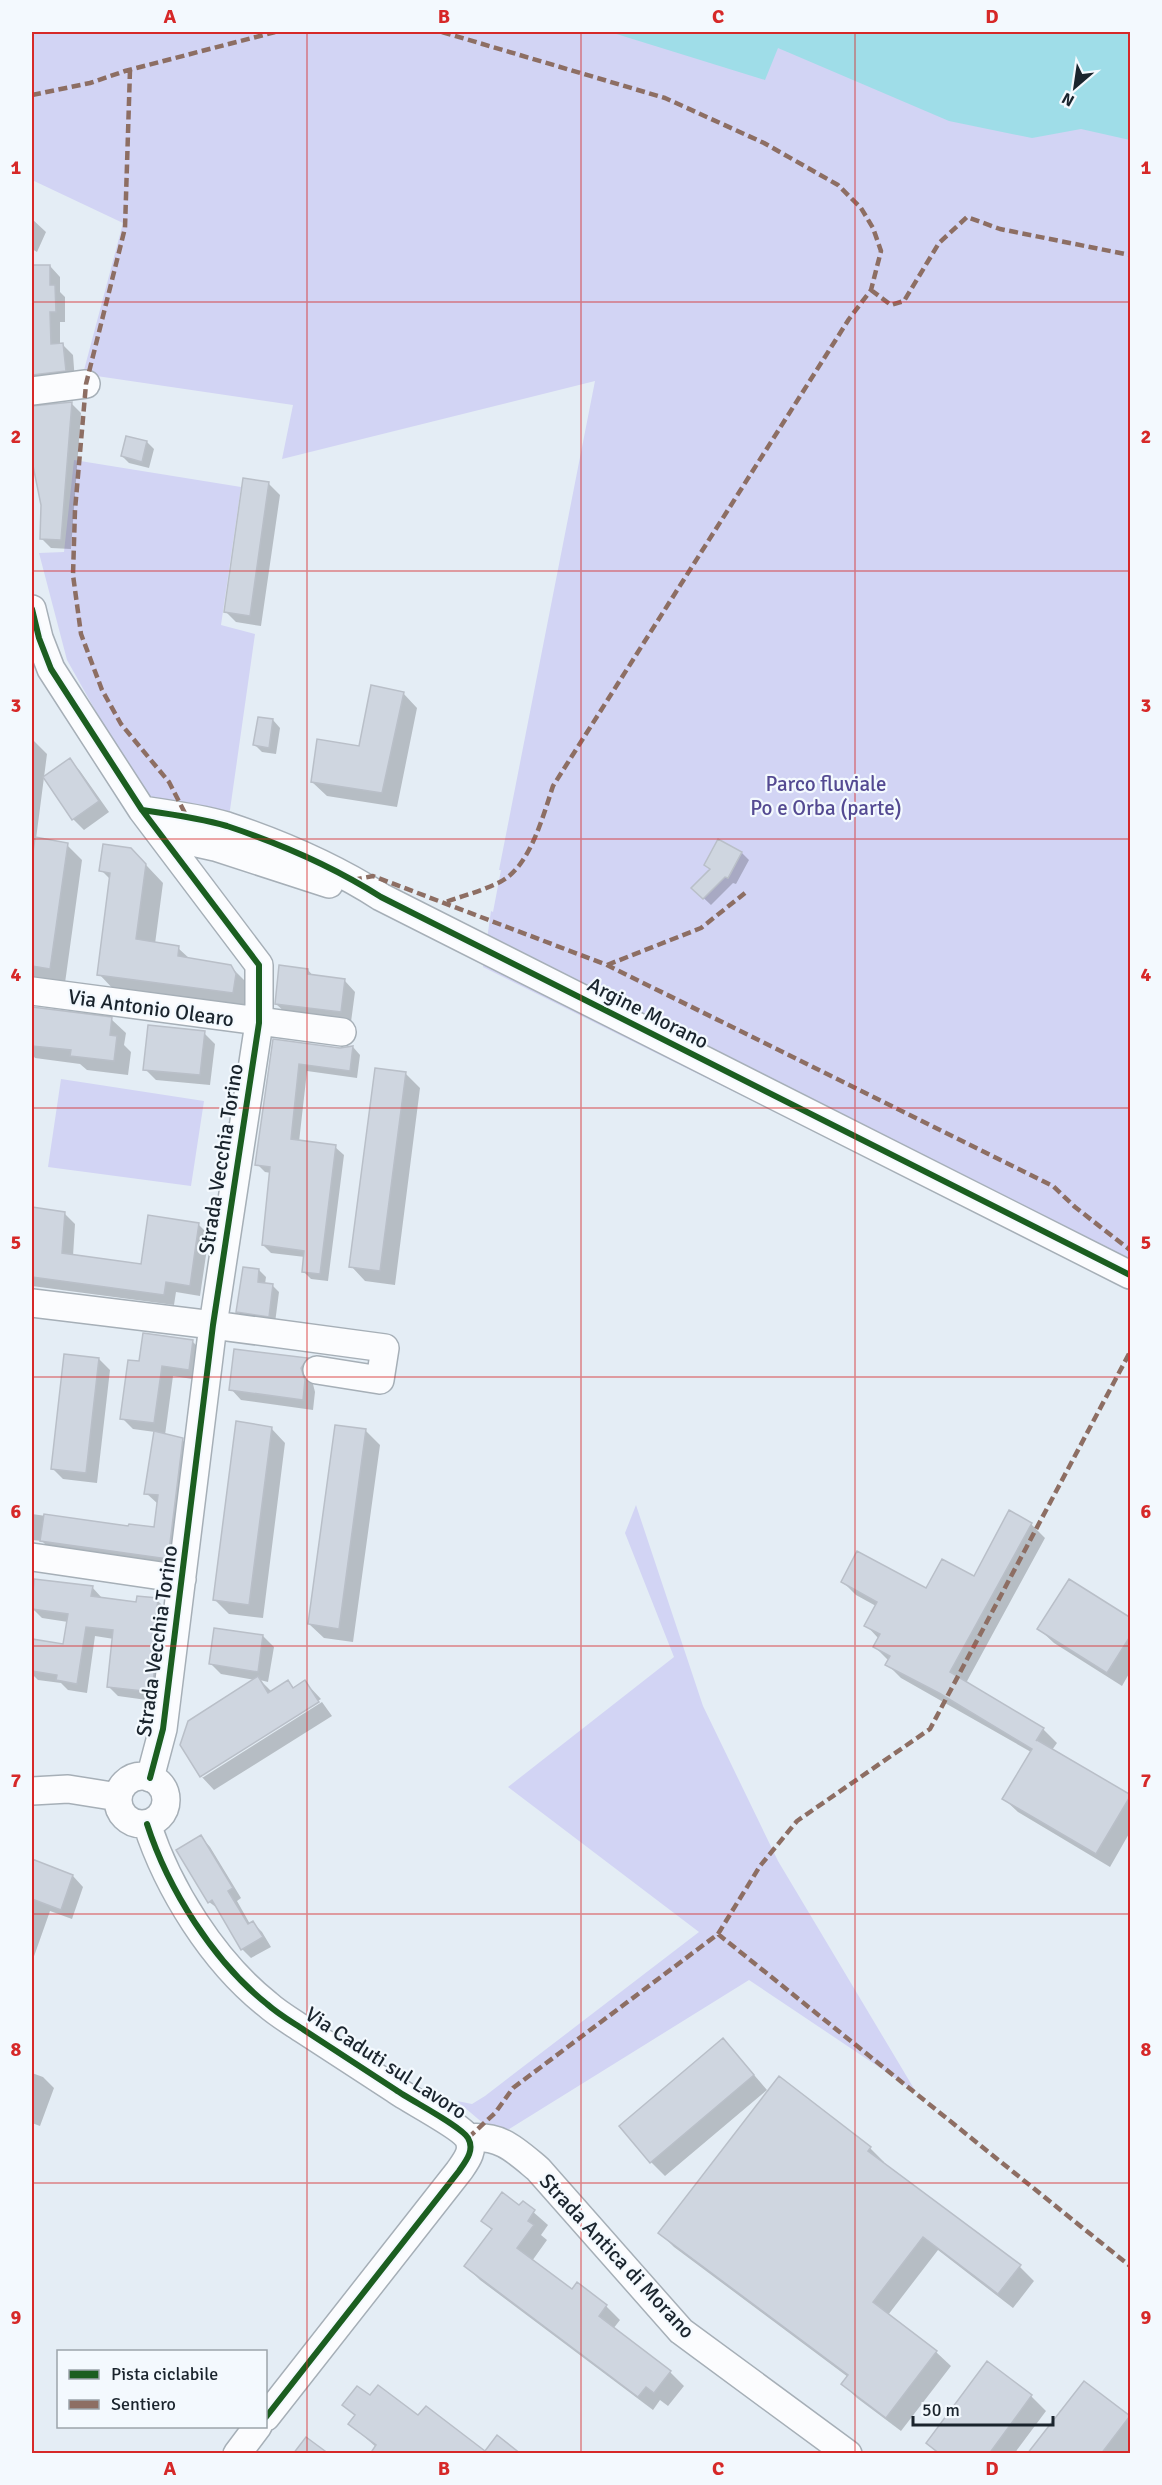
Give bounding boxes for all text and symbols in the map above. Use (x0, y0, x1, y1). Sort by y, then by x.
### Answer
text: A (164, 4, 177, 29)
text: B (438, 4, 450, 29)
text: C (712, 4, 724, 29)
text: D (985, 4, 999, 29)
north arrow (1045, 57, 1105, 117)
text: N (1058, 88, 1078, 111)
text: 1 (11, 155, 22, 180)
text: 1 (1141, 155, 1152, 180)
text: 2 (11, 424, 21, 449)
text: 2 (1141, 424, 1151, 449)
text: 3 (11, 693, 21, 718)
text: 3 (1141, 693, 1151, 718)
park label: Parco fluviale Po e Orba (parte) (750, 771, 902, 821)
text: 4 (11, 962, 22, 987)
text: 4 (1141, 962, 1152, 987)
street label: Argine Morano (583, 971, 713, 1055)
street label: Via Antonio Olearo (66, 983, 236, 1033)
street label: Strada Vecchia Torino (193, 1062, 249, 1256)
text: 5 (11, 1230, 21, 1255)
text: 5 (1141, 1230, 1151, 1255)
text: 6 (11, 1499, 22, 1524)
text: 6 (1141, 1499, 1152, 1524)
street label: Strada Vecchia Torino (131, 1544, 183, 1738)
text: 7 (11, 1768, 22, 1793)
text: 7 (1141, 1768, 1152, 1793)
street label: Via Caduti sul Lavoro (300, 2001, 472, 2125)
text: 8 (11, 2037, 22, 2062)
text: 8 (1141, 2037, 1152, 2062)
street label: Strada Antica di Morano (534, 2168, 700, 2344)
text: 9 (11, 2305, 22, 2330)
text: 9 (1141, 2305, 1152, 2330)
legend (57, 2350, 267, 2428)
text: Pista ciclabile (111, 2363, 218, 2385)
scale bar (913, 2389, 1052, 2427)
text: Sentiero (111, 2393, 176, 2415)
text: 50 m (922, 2399, 960, 2421)
text: A (164, 2456, 177, 2481)
text: B (438, 2456, 450, 2481)
text: C (712, 2456, 724, 2481)
text: D (985, 2456, 999, 2481)

